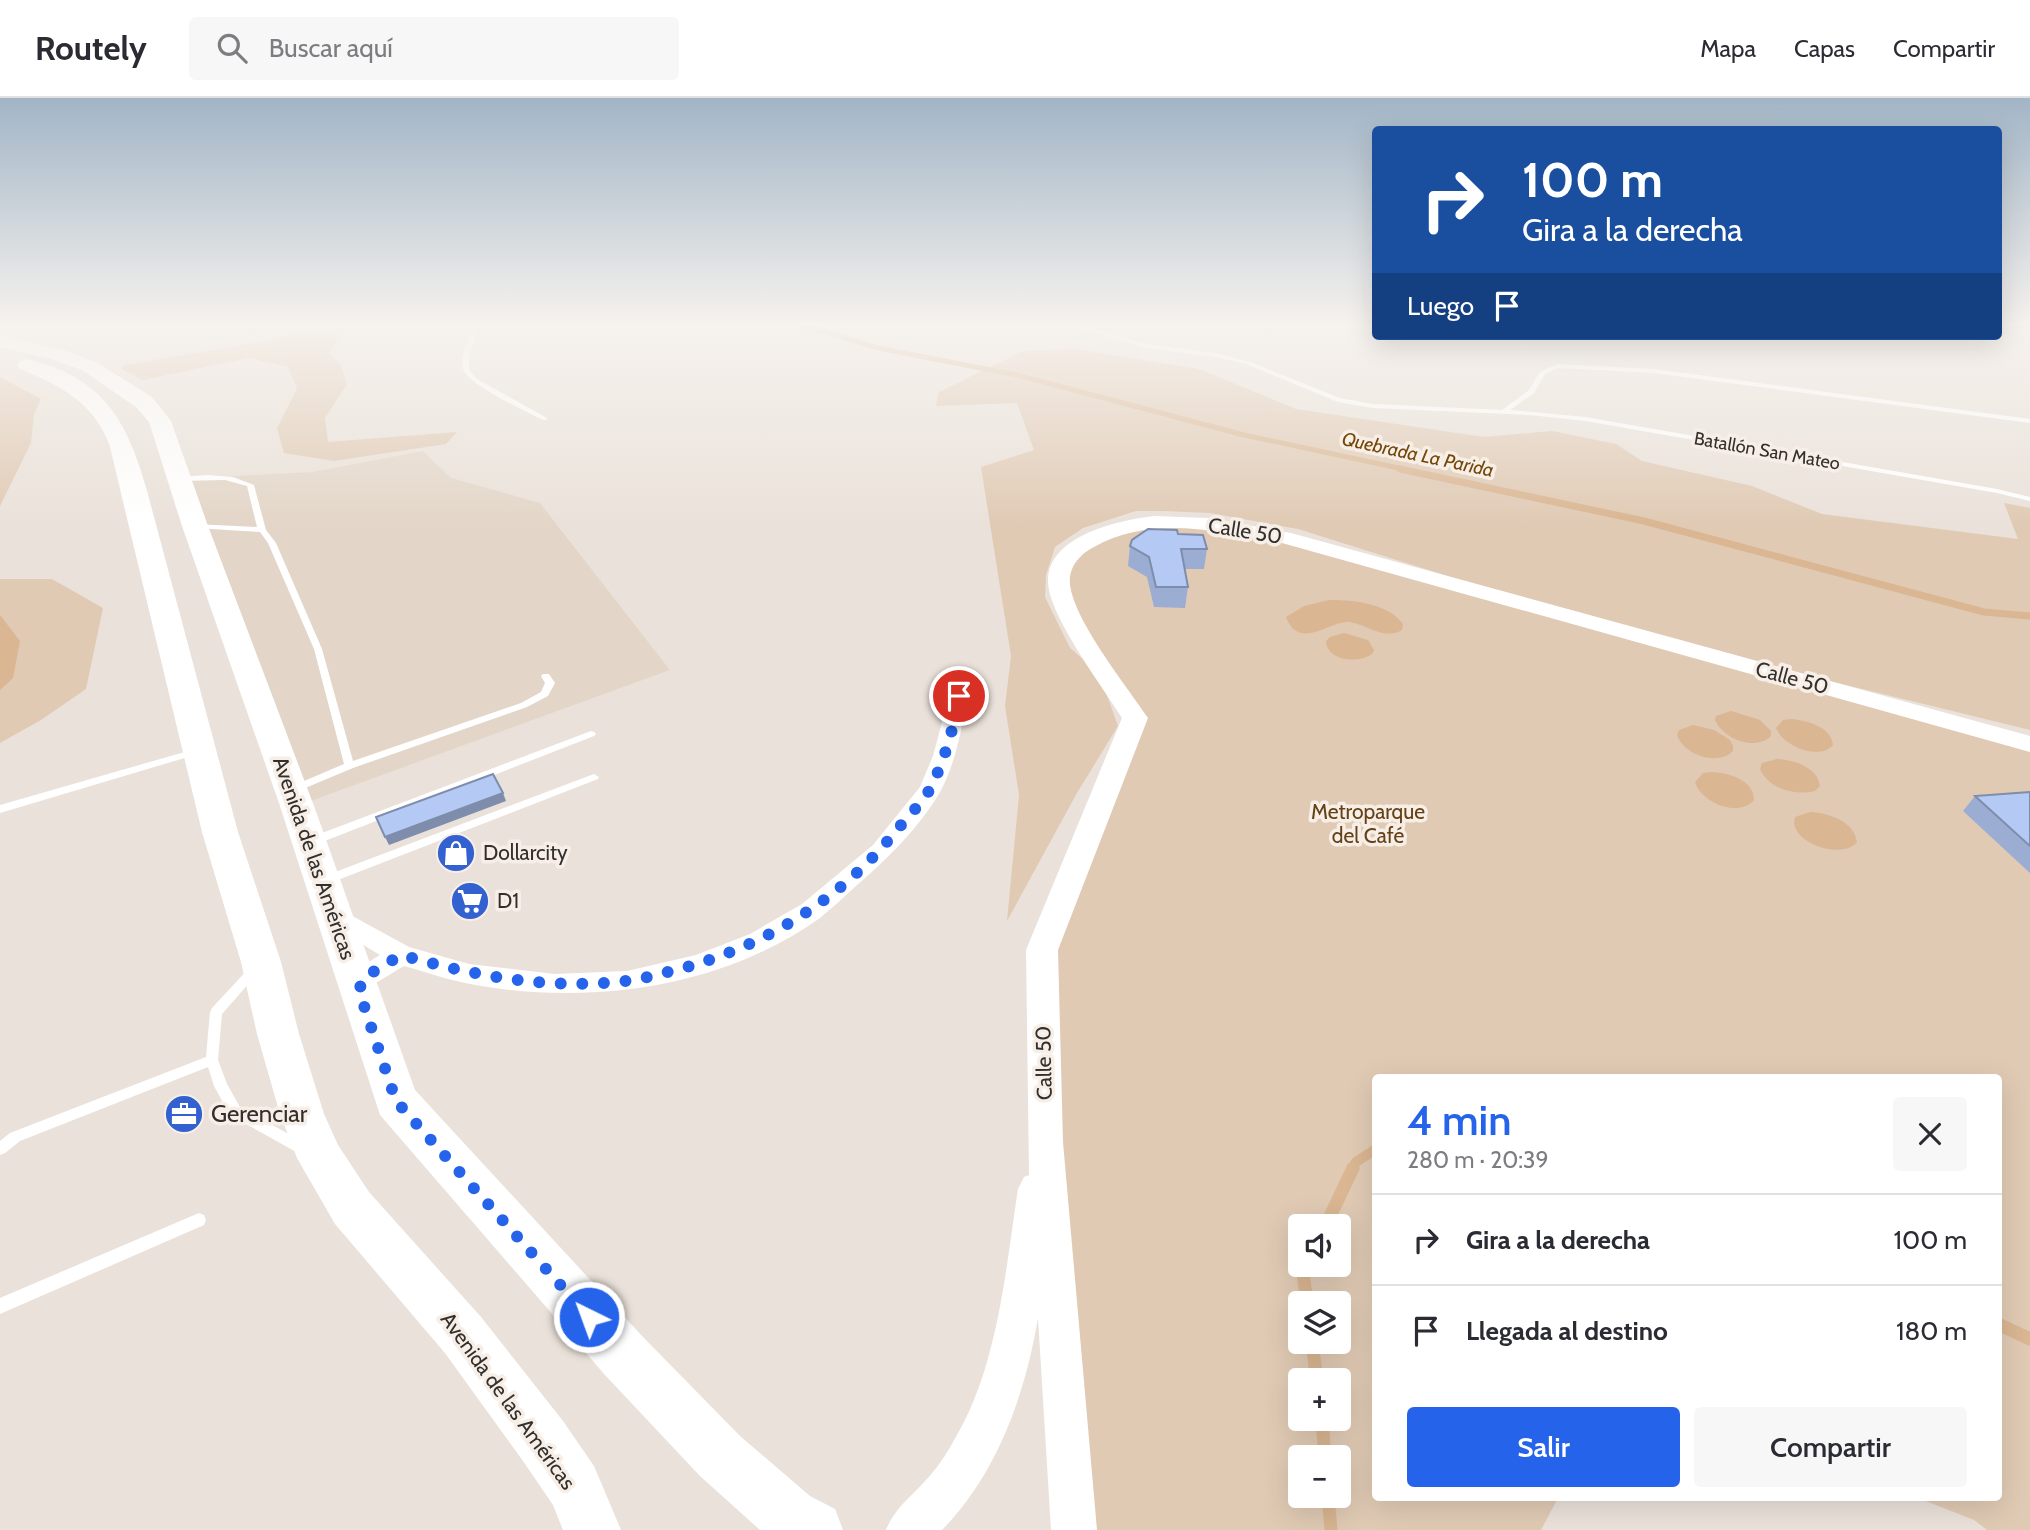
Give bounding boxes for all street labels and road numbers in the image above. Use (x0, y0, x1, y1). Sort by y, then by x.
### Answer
street label: Batallón San Mateo (1692, 427, 1842, 475)
street label: Calle 50 (1206, 512, 1284, 549)
street label: Calle 50 (1753, 656, 1831, 699)
street label: Avenida de las Américas (268, 753, 361, 963)
street label: Calle 50 (1030, 1026, 1057, 1100)
street label: Avenida de las Américas (436, 1307, 581, 1494)

